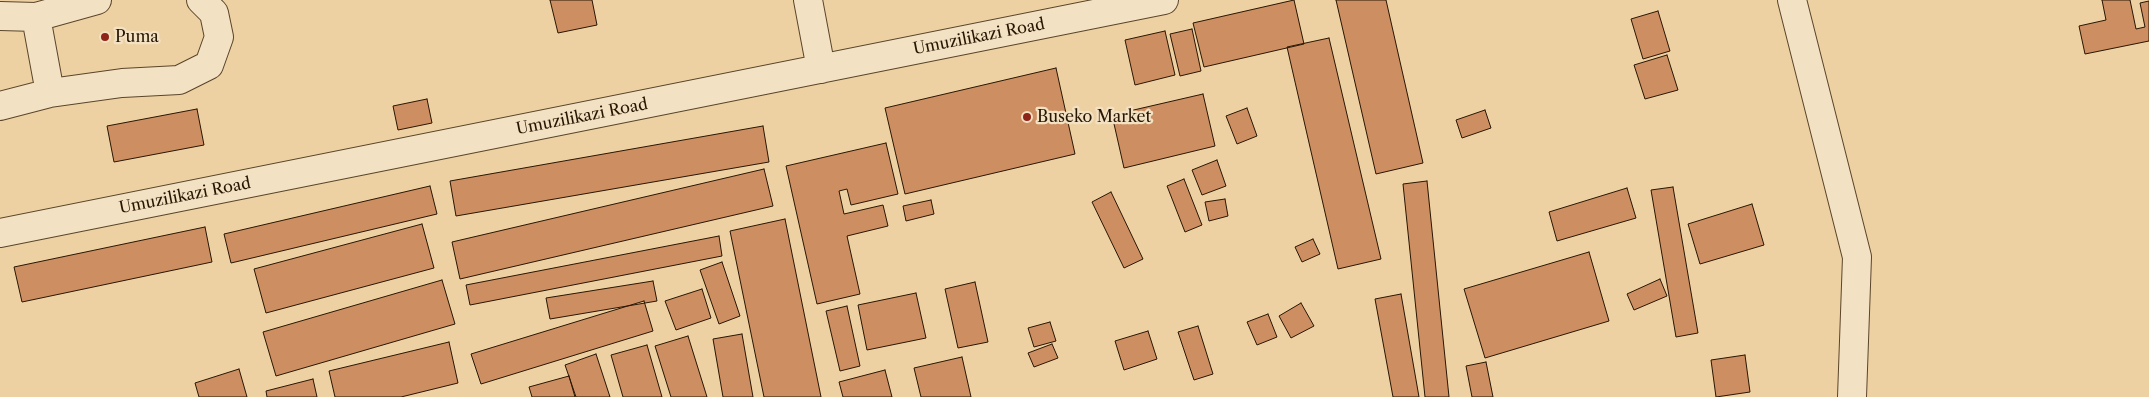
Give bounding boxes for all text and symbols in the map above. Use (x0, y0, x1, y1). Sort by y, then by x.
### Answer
street label: Umuzilikazi Road (912, 15, 1046, 59)
place label: Puma (115, 27, 159, 47)
marker: Puma (99, 31, 111, 43)
street label: Umuzilikazi Road (515, 95, 649, 139)
place label: Buseko Market (1037, 107, 1151, 127)
marker: Buseko Market (1021, 111, 1033, 123)
street label: Umuzilikazi Road (118, 174, 252, 218)

